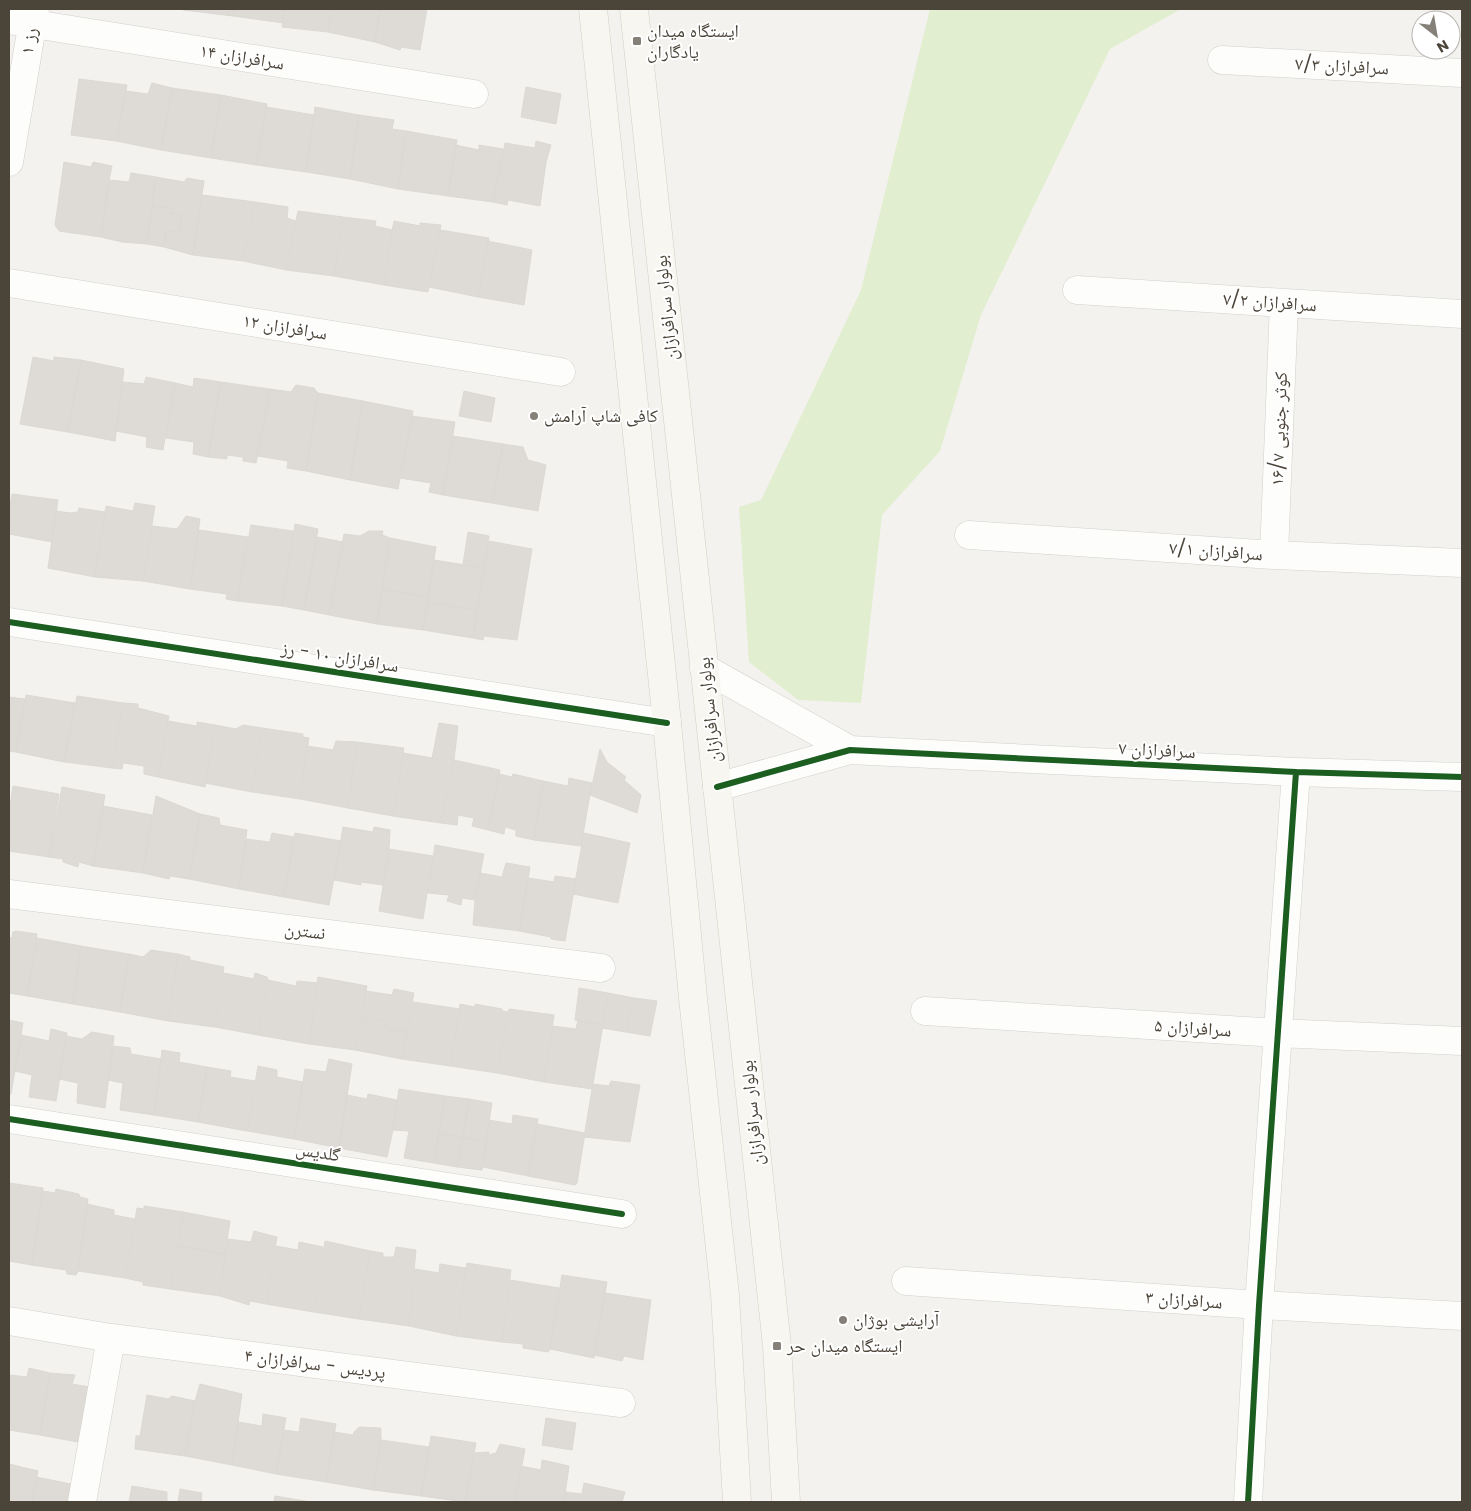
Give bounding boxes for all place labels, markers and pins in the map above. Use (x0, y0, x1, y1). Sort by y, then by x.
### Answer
place label: ایستگاه میدان یادگاران (647, 18, 739, 64)
marker: ایستگاه میدان یادگاران (631, 35, 643, 47)
place label: کافی شاپ آرامش (544, 403, 658, 428)
marker: کافی شاپ آرامش (528, 410, 540, 422)
place label: آرایشی بوژان (853, 1307, 939, 1332)
marker: آرایشی بوژان (837, 1314, 849, 1326)
place label: ایستگاه میدان حر (786, 1333, 902, 1358)
marker: ایستگاه میدان حر (771, 1340, 783, 1352)

